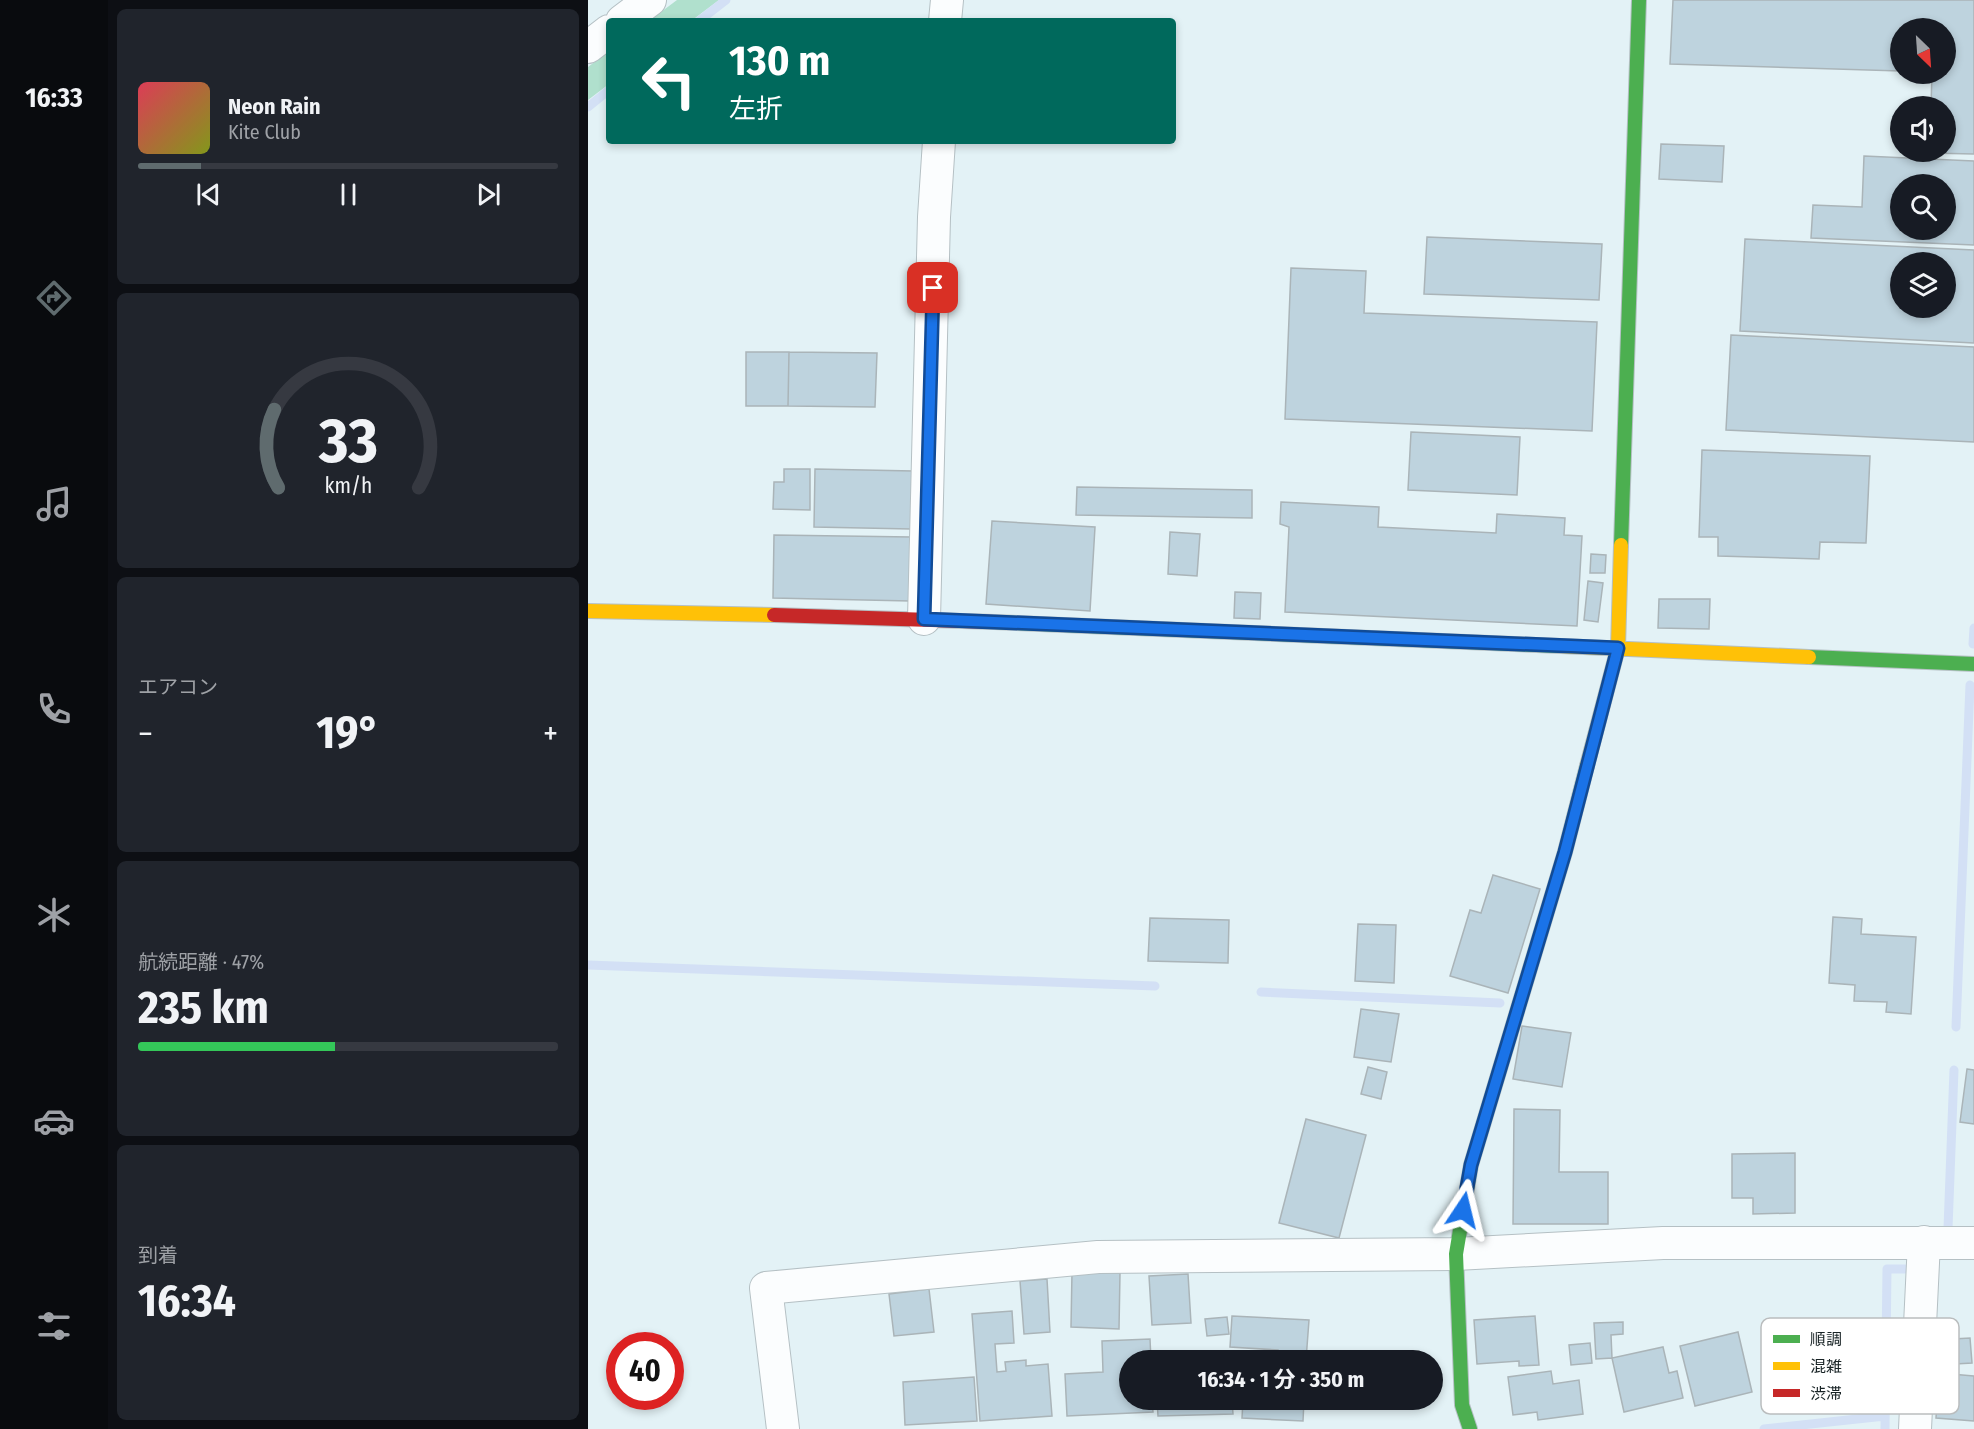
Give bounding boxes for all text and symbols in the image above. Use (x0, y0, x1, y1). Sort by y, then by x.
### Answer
north arrow (1890, 18, 1956, 84)
map controls (1890, 18, 1956, 318)
text: 130 m (729, 36, 830, 86)
icon: left (630, 42, 708, 120)
text: 16:33 (25, 82, 83, 114)
text: Neon Rain (228, 93, 321, 120)
text: 左折 (729, 93, 783, 125)
button: sound (1890, 96, 1956, 162)
text: Kite Club (228, 120, 301, 144)
button: search (1890, 174, 1956, 240)
icon: previous (192, 178, 225, 211)
icon: pause (332, 178, 365, 211)
icon: next (472, 178, 505, 211)
button: layers (1890, 252, 1956, 318)
pin (907, 262, 958, 313)
icon: arrive (916, 271, 949, 304)
icon: directions (33, 277, 75, 319)
text: 33 (317, 404, 378, 479)
text: km/h (324, 473, 372, 499)
icon: music (33, 483, 75, 525)
text: エアコン (138, 675, 218, 699)
icon: phone (33, 688, 75, 730)
text: 19° (316, 706, 380, 760)
text: − (138, 714, 153, 754)
text: + (543, 714, 558, 754)
icon: climate (33, 894, 75, 936)
text: 航続距離 · 47% (138, 950, 264, 974)
text: 235 km (138, 981, 269, 1035)
icon: car (33, 1100, 75, 1142)
position arrow (1431, 1178, 1495, 1242)
text: 到着 (138, 1243, 178, 1267)
text: 16:34 (138, 1274, 236, 1328)
icon: filters (33, 1305, 75, 1347)
legend (1761, 1318, 1959, 1414)
text: 順調 (1810, 1330, 1842, 1349)
speed limit sign: 40 (606, 1332, 684, 1410)
text: 混雑 (1810, 1357, 1842, 1376)
text: 16:34 · 1 分 · 350 m (1198, 1366, 1364, 1393)
text: 渋滞 (1810, 1384, 1842, 1403)

